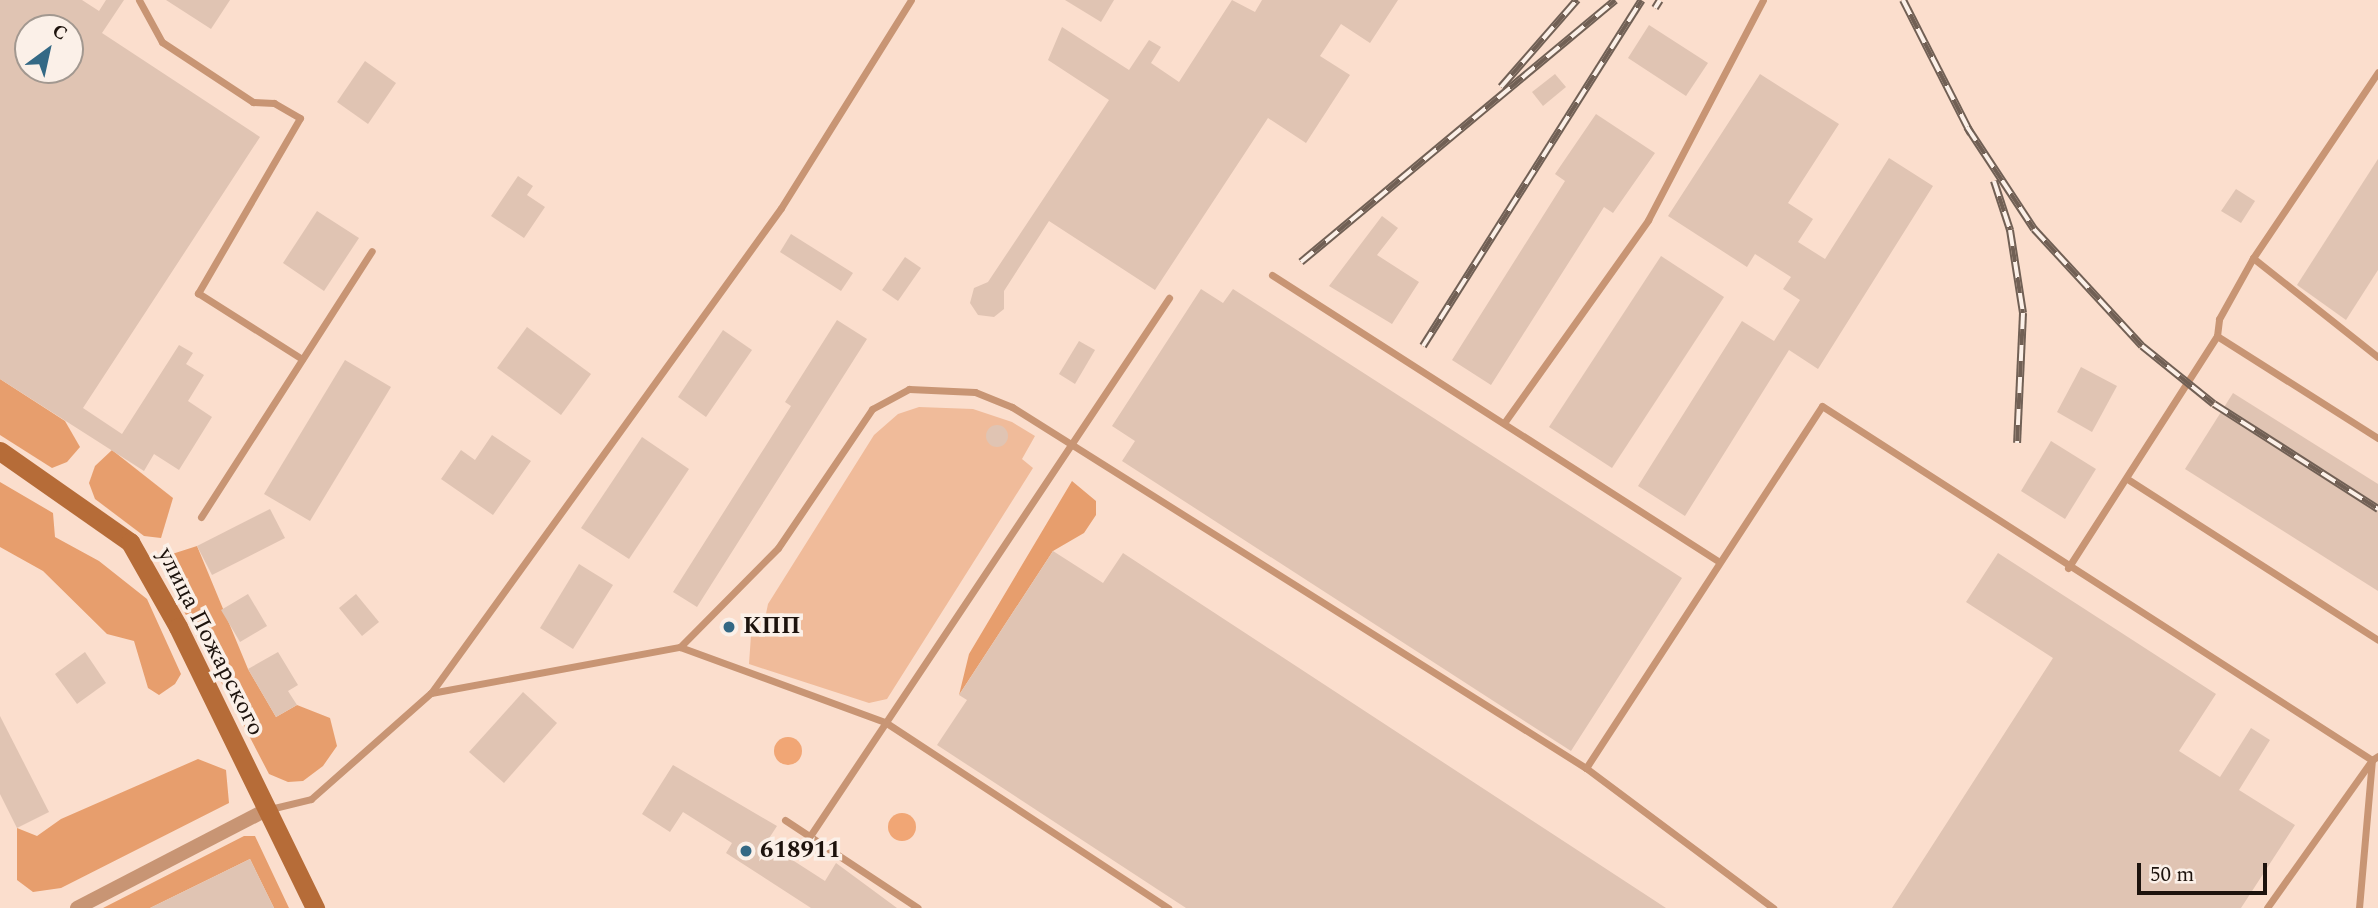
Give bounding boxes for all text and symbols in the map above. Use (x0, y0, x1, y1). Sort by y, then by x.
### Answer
north arrow (14, 14, 84, 84)
text: С (46, 17, 73, 48)
street label: улица Пожарского (150, 543, 270, 741)
place label: КПП (743, 613, 801, 641)
marker: КПП (721, 619, 737, 635)
place label: 618911 (760, 837, 841, 865)
marker: 618911 (738, 843, 754, 859)
scale bar (2140, 848, 2270, 892)
text: 50 m (2150, 859, 2194, 891)

